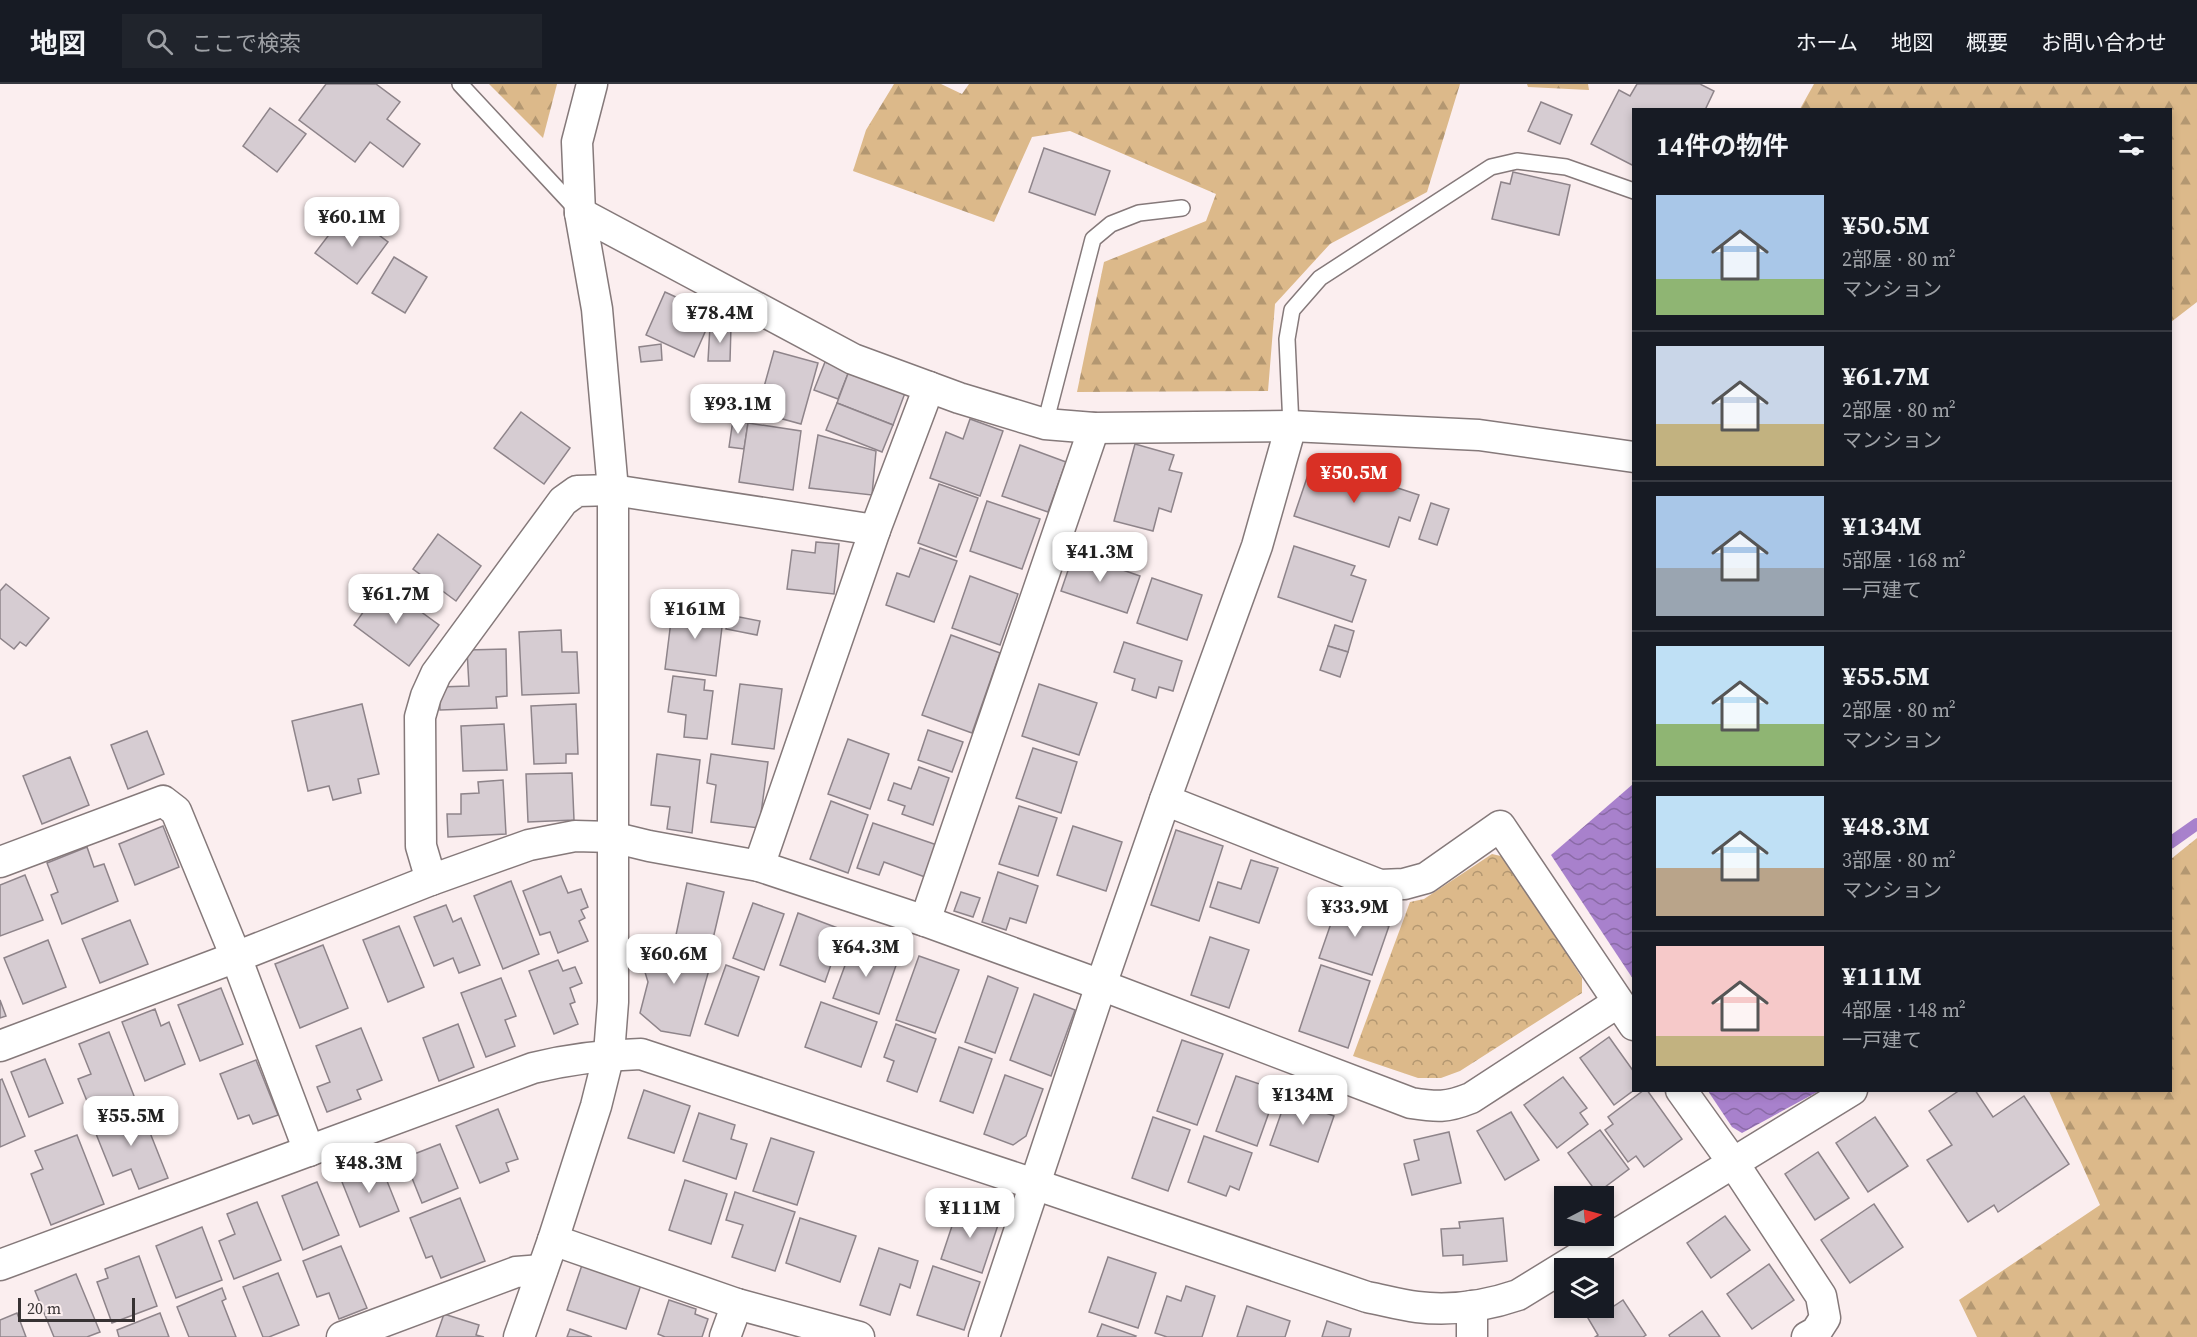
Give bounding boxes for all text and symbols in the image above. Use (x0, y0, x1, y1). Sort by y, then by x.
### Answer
search box (122, 14, 542, 68)
text: 地図 (30, 24, 86, 62)
icon: search (143, 25, 176, 58)
text: ここで検索 (191, 28, 301, 58)
text: ホーム (1796, 28, 1858, 57)
text: 地図 (1891, 28, 1933, 57)
text: 概要 (1966, 28, 2008, 57)
text: お問い合わせ (2041, 28, 2167, 57)
text: 14件の物件 (1656, 128, 1788, 164)
icon: filters (2115, 128, 2148, 161)
pin: ¥60.1M (303, 197, 401, 248)
text: ¥60.1M (318, 202, 386, 230)
text: ¥50.5M (1842, 207, 1929, 243)
icon: home (1704, 219, 1776, 291)
text: 2部屋 · 80 m² (1842, 245, 1956, 273)
text: マンション (1842, 275, 1942, 303)
pin: ¥78.4M (671, 293, 769, 344)
text: ¥78.4M (686, 298, 754, 326)
text: ¥61.7M (1842, 358, 1929, 394)
icon: home (1704, 370, 1776, 442)
pin: ¥93.1M (689, 384, 787, 435)
text: ¥93.1M (704, 389, 772, 417)
text: 2部屋 · 80 m² (1842, 396, 1956, 424)
text: マンション (1842, 426, 1942, 454)
pin: ¥50.5M (1305, 453, 1403, 504)
text: ¥50.5M (1320, 458, 1388, 486)
text: ¥134M (1842, 508, 1922, 544)
icon: home (1704, 520, 1776, 592)
pin: ¥41.3M (1051, 532, 1149, 583)
text: ¥41.3M (1066, 537, 1134, 565)
text: 5部屋 · 168 m² (1842, 546, 1966, 574)
pin: ¥61.7M (347, 574, 445, 625)
text: 一戸建て (1842, 576, 1922, 604)
text: ¥61.7M (362, 579, 430, 607)
pin: ¥161M (653, 589, 737, 640)
text: ¥161M (664, 594, 726, 622)
text: ¥55.5M (1842, 658, 1929, 694)
icon: home (1704, 670, 1776, 742)
text: 2部屋 · 80 m² (1842, 696, 1956, 724)
text: マンション (1842, 726, 1942, 754)
text: ¥48.3M (1842, 808, 1929, 844)
icon: home (1704, 820, 1776, 892)
text: 3部屋 · 80 m² (1842, 846, 1956, 874)
text: マンション (1842, 876, 1942, 904)
pin: ¥33.9M (1306, 887, 1404, 938)
text: ¥33.9M (1321, 892, 1389, 920)
pin: ¥64.3M (817, 927, 915, 978)
text: ¥64.3M (832, 932, 900, 960)
pin: ¥60.6M (625, 934, 723, 985)
text: ¥60.6M (640, 939, 708, 967)
text: ¥111M (1842, 958, 1922, 994)
icon: home (1704, 970, 1776, 1042)
text: 4部屋 · 148 m² (1842, 996, 1966, 1024)
text: 一戸建て (1842, 1026, 1922, 1054)
pin: ¥134M (1261, 1075, 1345, 1126)
text: ¥134M (1272, 1080, 1334, 1108)
pin: ¥55.5M (82, 1096, 180, 1147)
text: ¥55.5M (97, 1101, 165, 1129)
pin: ¥48.3M (320, 1143, 418, 1194)
text: ¥48.3M (335, 1148, 403, 1176)
north arrow (1554, 1186, 1614, 1246)
map controls (1554, 1186, 1614, 1318)
pin: ¥111M (928, 1188, 1012, 1239)
text: ¥111M (939, 1193, 1001, 1221)
button: layers (1554, 1258, 1614, 1318)
scale bar (18, 1295, 135, 1322)
text: 20 m (27, 1297, 61, 1319)

